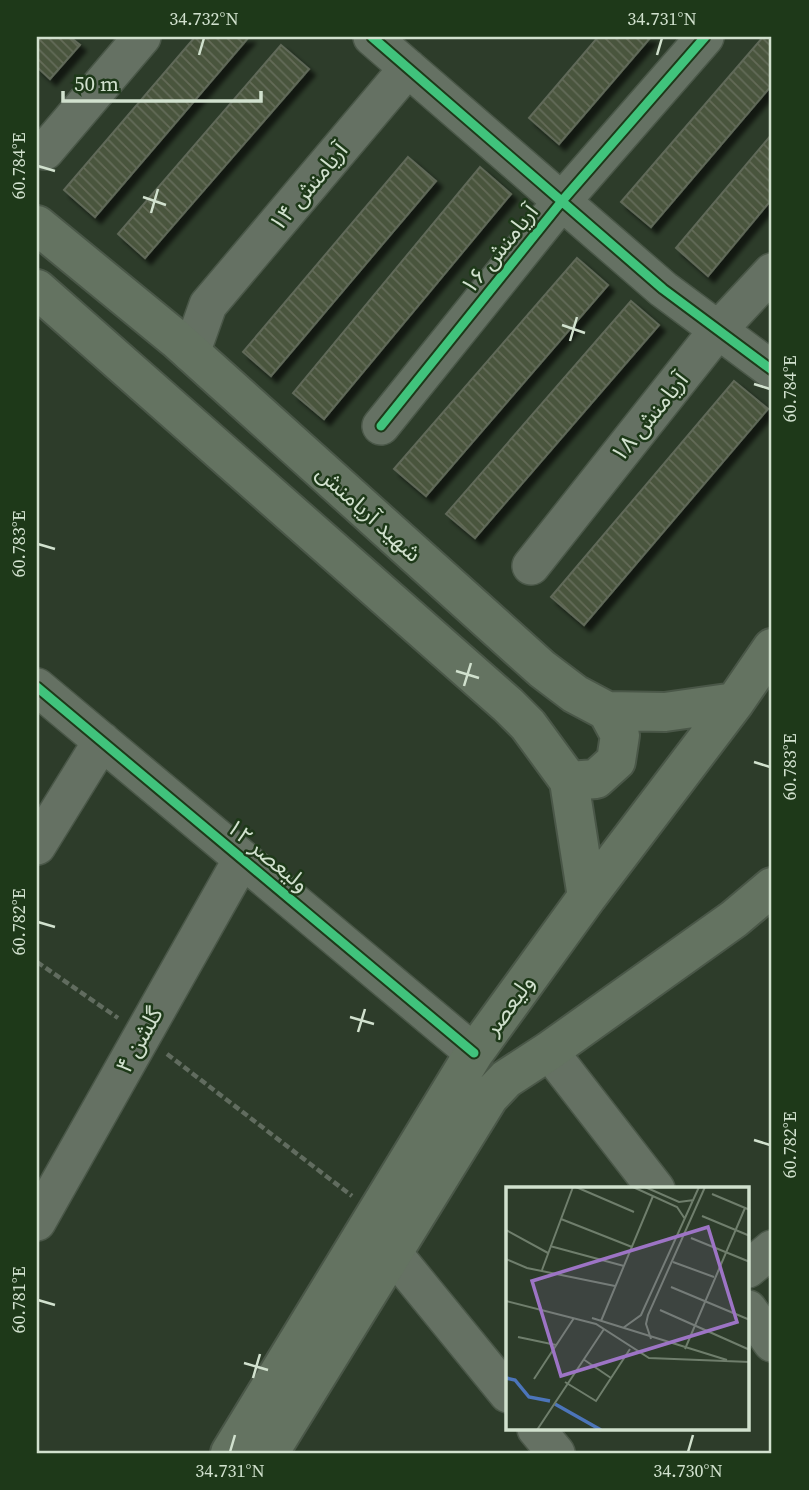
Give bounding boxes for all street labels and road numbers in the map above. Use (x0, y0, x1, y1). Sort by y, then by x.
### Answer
street label: آریامنش ۱۴ (261, 135, 356, 238)
street label: آریامنش ۱۶ (453, 196, 546, 301)
street label: آریامنش ۱۸ (603, 364, 696, 469)
street label: شهید آریامنش (309, 457, 429, 569)
street label: ولیعصر ۱۲ (220, 811, 316, 899)
street label: ولیعصر (476, 968, 542, 1043)
street label: گلشن ۴ (108, 1001, 171, 1079)

